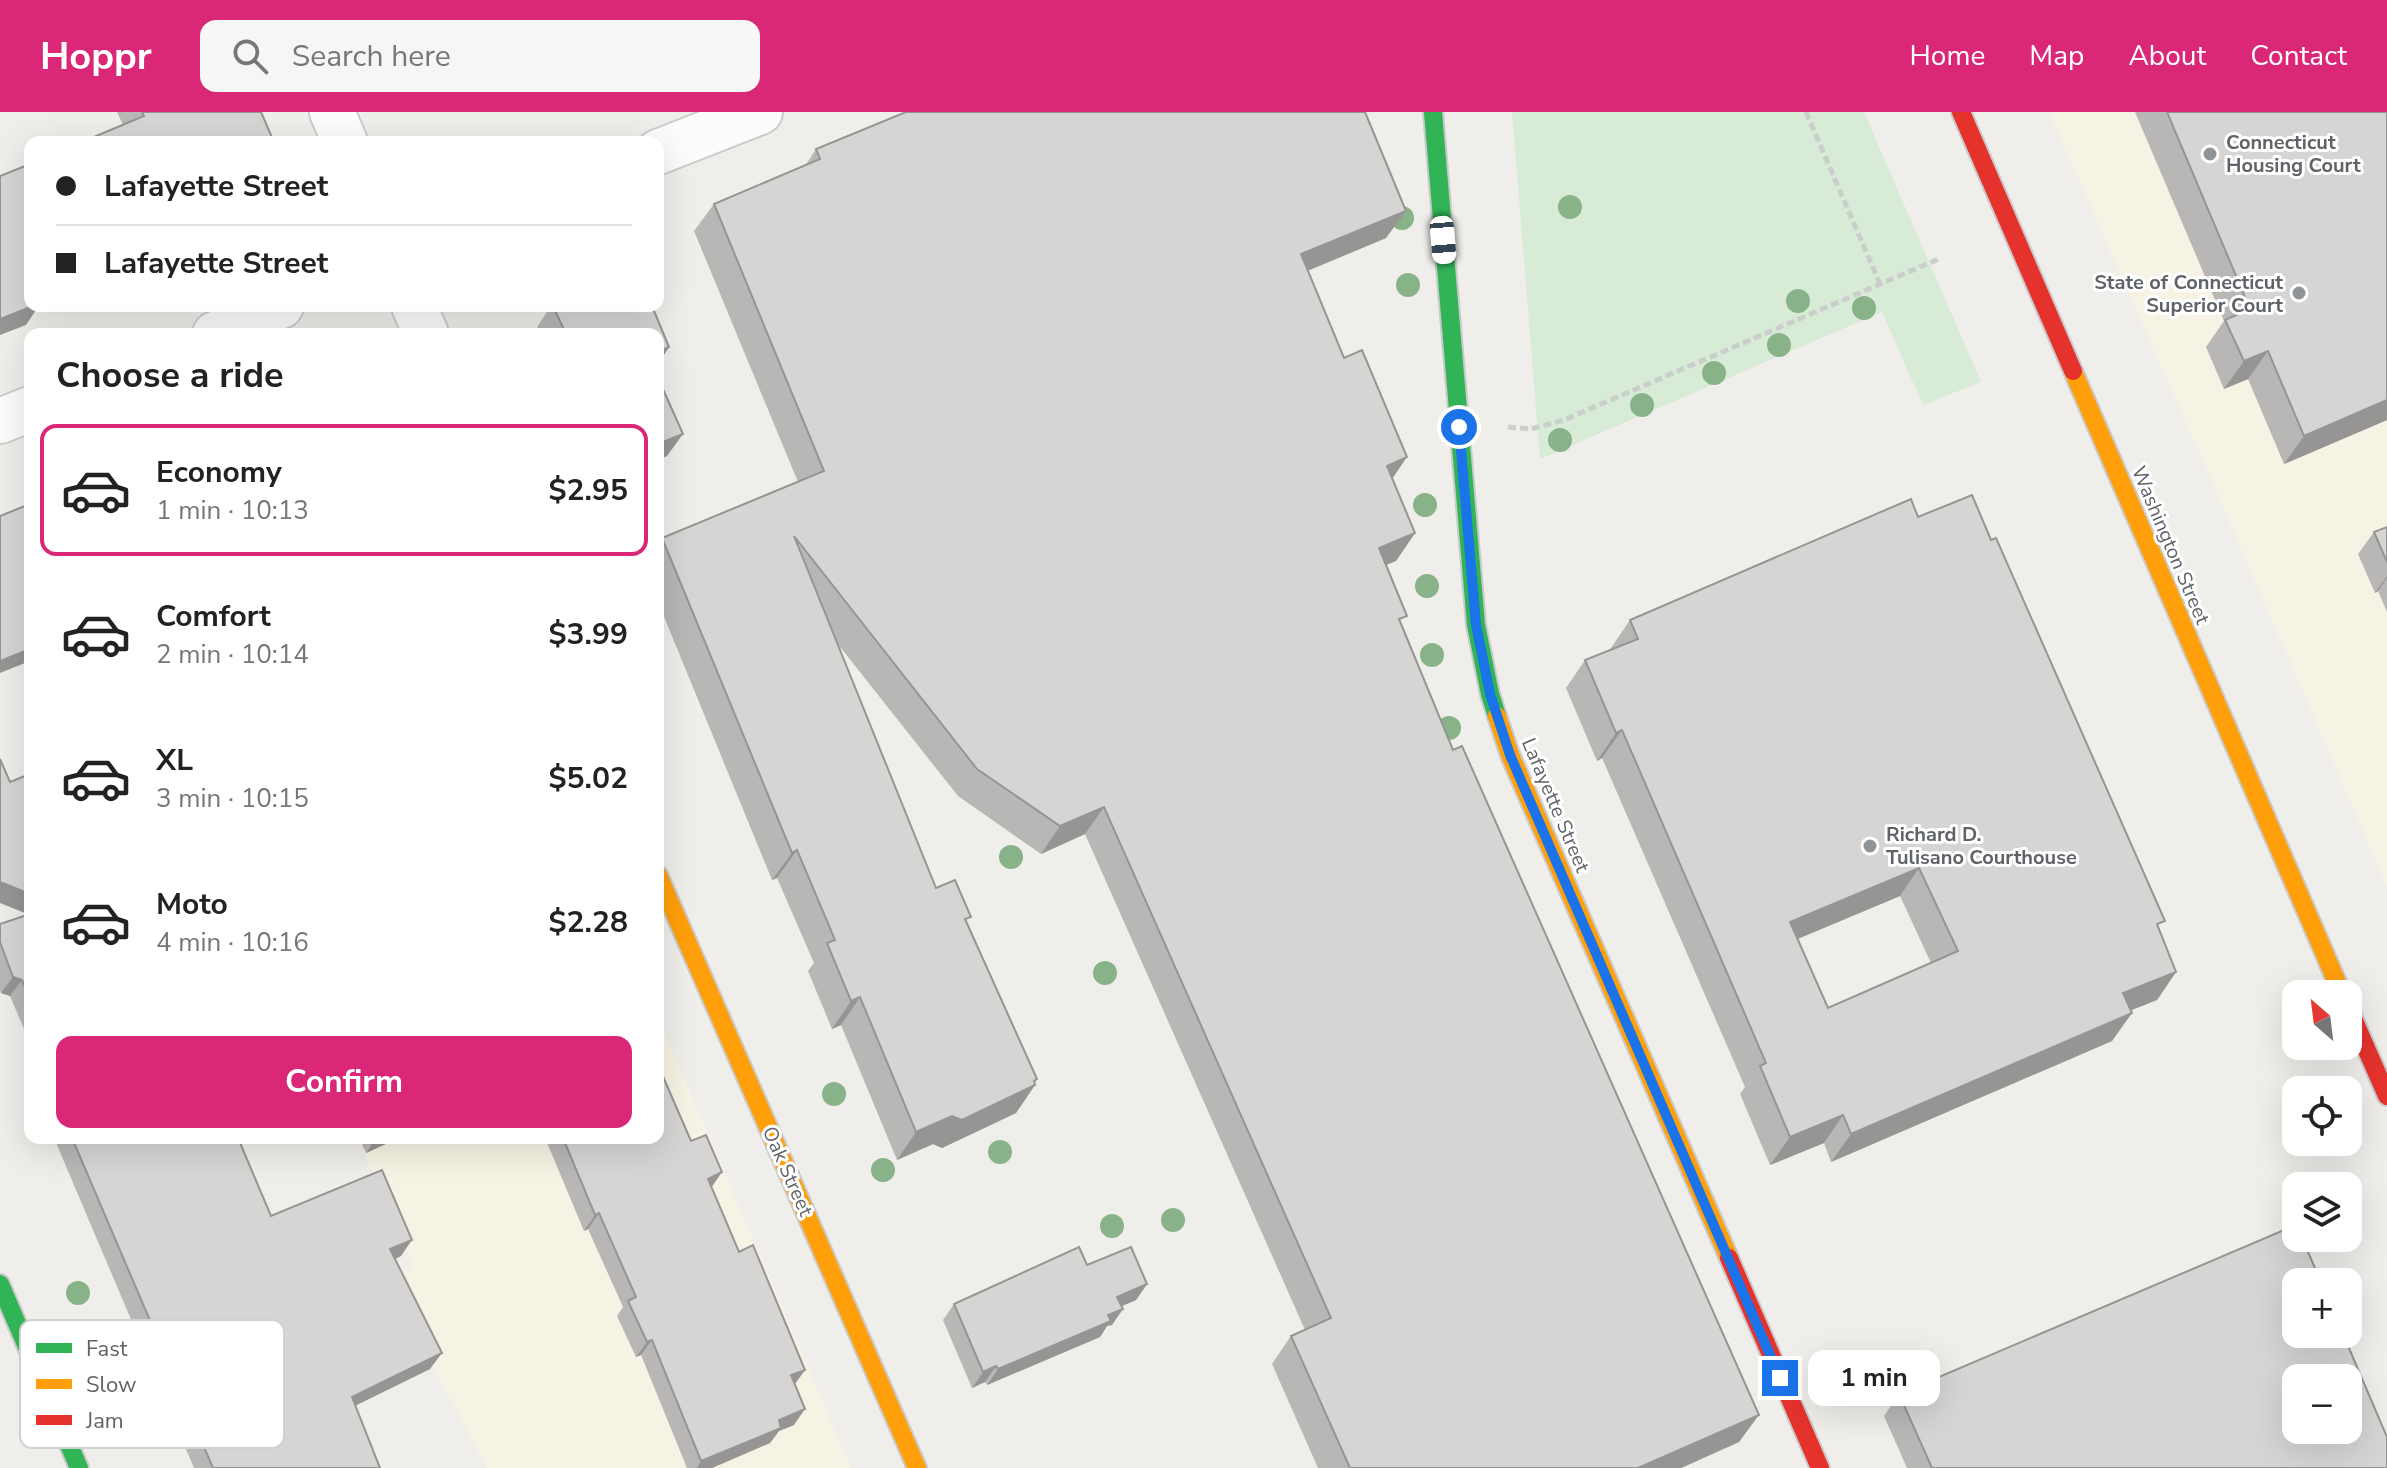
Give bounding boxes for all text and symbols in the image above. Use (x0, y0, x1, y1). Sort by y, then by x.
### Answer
search box (200, 20, 760, 92)
text: Hoppr (40, 31, 152, 82)
icon: search (228, 34, 272, 78)
text: Search here (292, 36, 451, 77)
text: Home (1910, 37, 1985, 75)
text: Map (2029, 37, 2084, 75)
text: About (2128, 37, 2206, 75)
text: Contact (2250, 37, 2347, 75)
place label: Connecticut Housing Court (2226, 129, 2361, 179)
marker: Connecticut Housing Court (2201, 145, 2219, 163)
text: Lafayette Street (104, 166, 328, 207)
car (1429, 215, 1457, 265)
text: Lafayette Street (104, 243, 328, 284)
place label: State of Connecticut Superior Court (2094, 269, 2283, 319)
marker: State of Connecticut Superior Court (2290, 284, 2308, 302)
text: Choose a ride (56, 351, 284, 400)
route start (1441, 409, 1477, 445)
text: Economy (156, 452, 282, 493)
icon: car (60, 454, 132, 526)
street label: Washington Street (2125, 462, 2216, 629)
text: $2.95 (549, 470, 628, 511)
text: 1 min · 10:13 (156, 493, 309, 528)
text: Comfort (156, 596, 271, 637)
icon: car (60, 598, 132, 670)
text: $3.99 (549, 614, 628, 655)
text: 2 min · 10:14 (156, 637, 309, 672)
street label: Lafayette Street (1515, 734, 1596, 877)
text: XL (156, 740, 193, 781)
icon: car (60, 742, 132, 814)
text: $5.02 (549, 758, 628, 799)
text: 3 min · 10:15 (156, 781, 309, 816)
place label: Richard D. Tulisano Courthouse (1886, 821, 2077, 871)
marker: Richard D. Tulisano Courthouse (1861, 837, 1879, 855)
text: Moto (156, 884, 228, 925)
icon: car (60, 886, 132, 958)
text: $2.28 (549, 902, 628, 943)
text: 4 min · 10:16 (156, 925, 309, 960)
north arrow (2282, 980, 2362, 1060)
map controls (2282, 980, 2362, 1444)
button: Confirm (56, 1036, 632, 1128)
button: locate (2282, 1076, 2362, 1156)
street label: Oak Street (756, 1122, 820, 1221)
button: layers (2282, 1172, 2362, 1252)
button: + (2282, 1268, 2362, 1348)
legend (20, 1320, 284, 1448)
text: Fast (86, 1334, 128, 1364)
callout: 1 min (1808, 1350, 1940, 1406)
route end (1762, 1360, 1798, 1396)
text: 1 min (1840, 1360, 1908, 1395)
button: − (2282, 1364, 2362, 1444)
text: Slow (86, 1370, 137, 1400)
text: Jam (85, 1406, 124, 1436)

